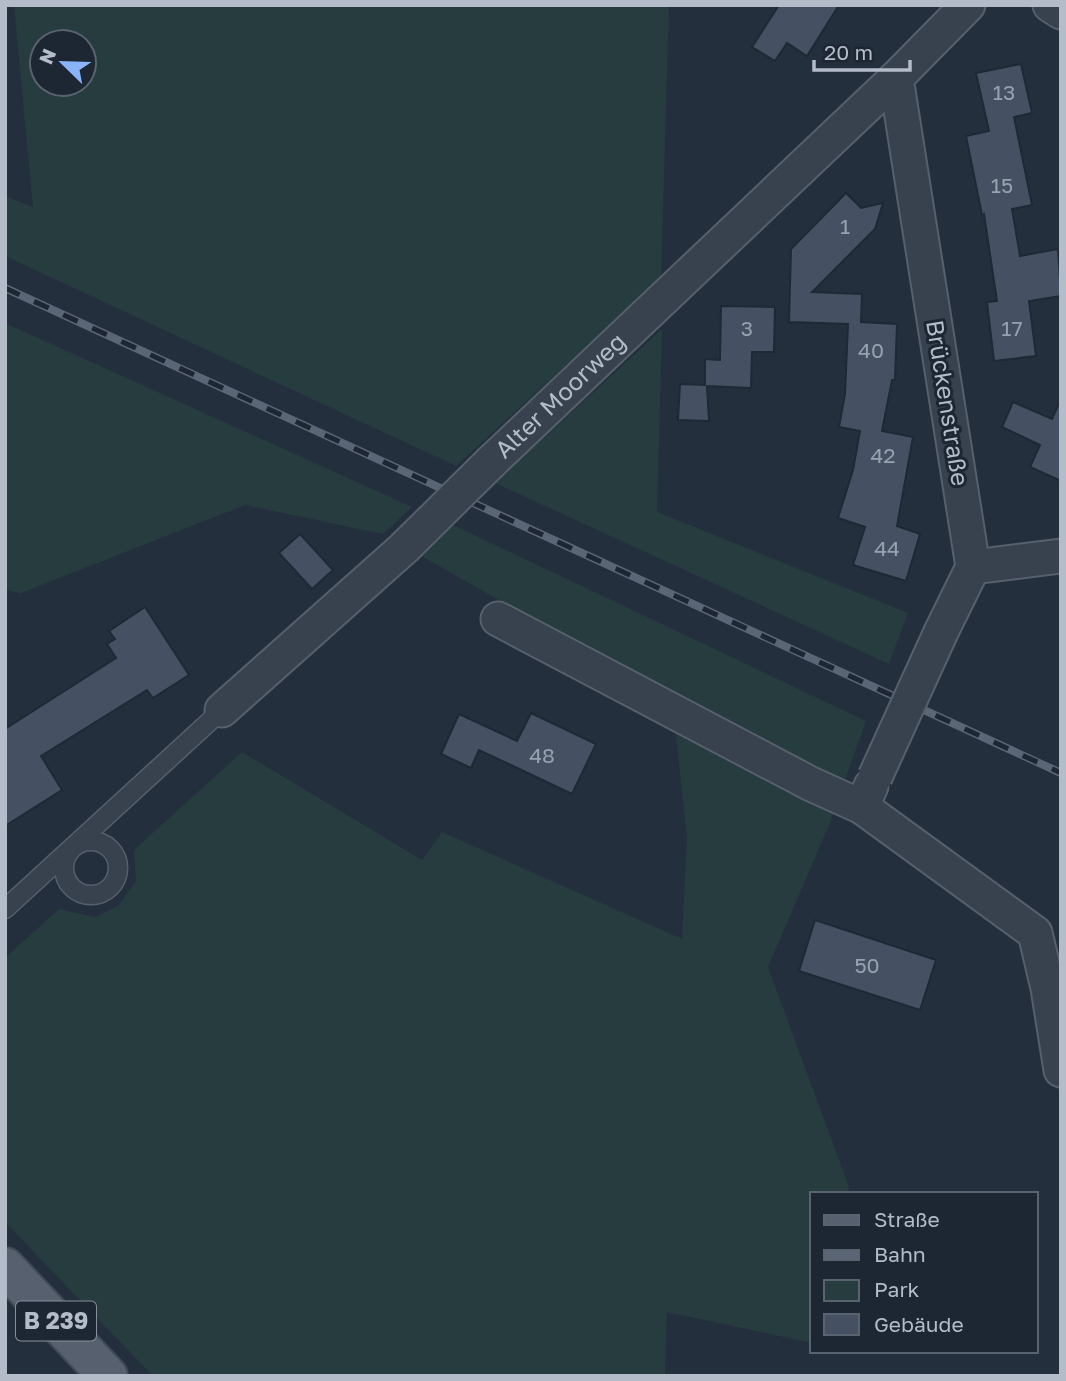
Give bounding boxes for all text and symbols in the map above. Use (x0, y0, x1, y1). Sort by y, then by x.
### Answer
north arrow (28, 28, 98, 98)
scale bar (814, 28, 910, 72)
text: 20 m (824, 39, 873, 65)
text: N (33, 45, 60, 67)
house number: 13 (993, 79, 1015, 105)
house number: 15 (991, 172, 1013, 198)
house number: 1 (840, 213, 850, 239)
house number: 3 (741, 315, 753, 341)
house number: 17 (1001, 315, 1023, 341)
street label: Brückenstraße (921, 318, 976, 488)
street label: Alter Moorweg (488, 326, 631, 463)
house number: 40 (858, 337, 884, 363)
house number: 42 (871, 442, 896, 468)
house number: 44 (874, 535, 900, 561)
house number: 48 (529, 742, 555, 768)
house number: 50 (854, 952, 880, 978)
legend (810, 1192, 1038, 1353)
text: Straße (874, 1206, 940, 1232)
text: Bahn (874, 1241, 926, 1267)
text: Park (874, 1276, 920, 1302)
road number: B 239 (16, 1302, 96, 1340)
text: Gebäude (874, 1311, 964, 1337)

